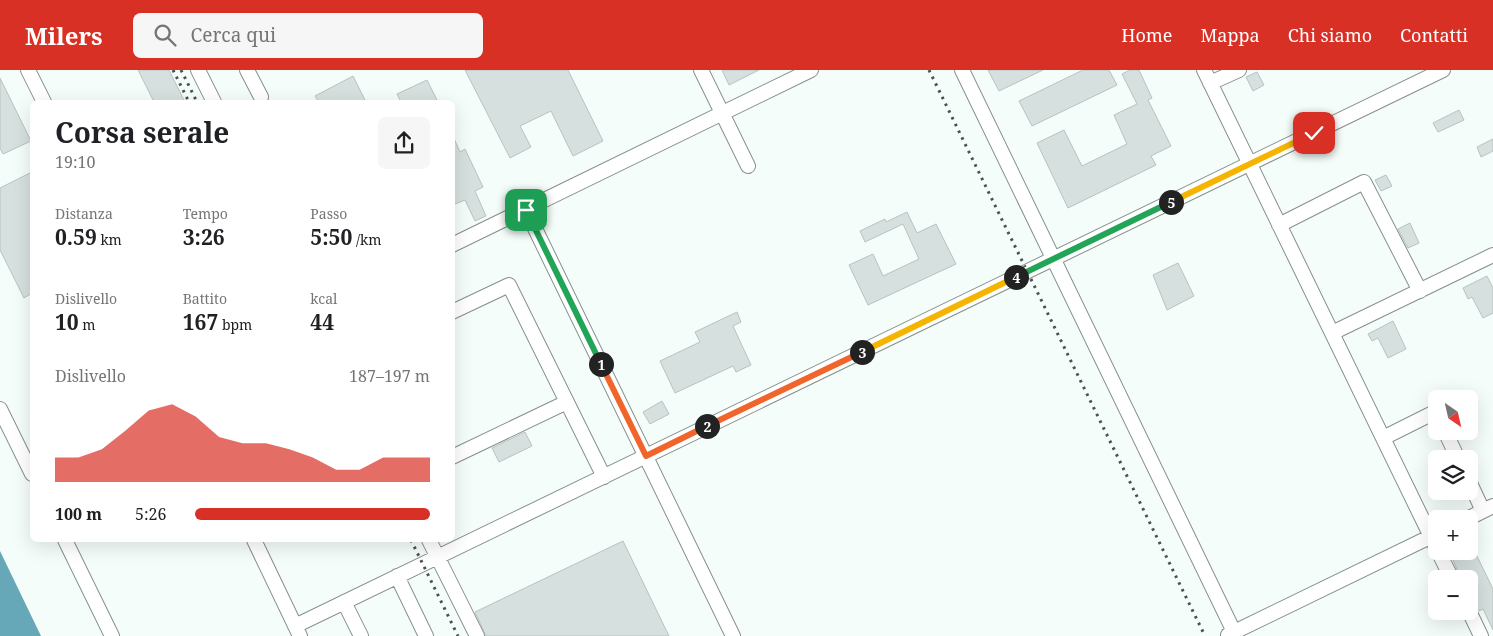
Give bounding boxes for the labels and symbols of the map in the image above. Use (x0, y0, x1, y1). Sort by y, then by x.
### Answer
pin (1293, 112, 1335, 154)
pin (505, 189, 547, 231)
pin: 5 (1158, 190, 1184, 214)
pin: 4 (1004, 264, 1028, 290)
pin: 3 (850, 340, 874, 364)
pin: 1 (588, 352, 614, 376)
north arrow (1428, 390, 1478, 440)
pin: 2 (694, 414, 720, 438)

